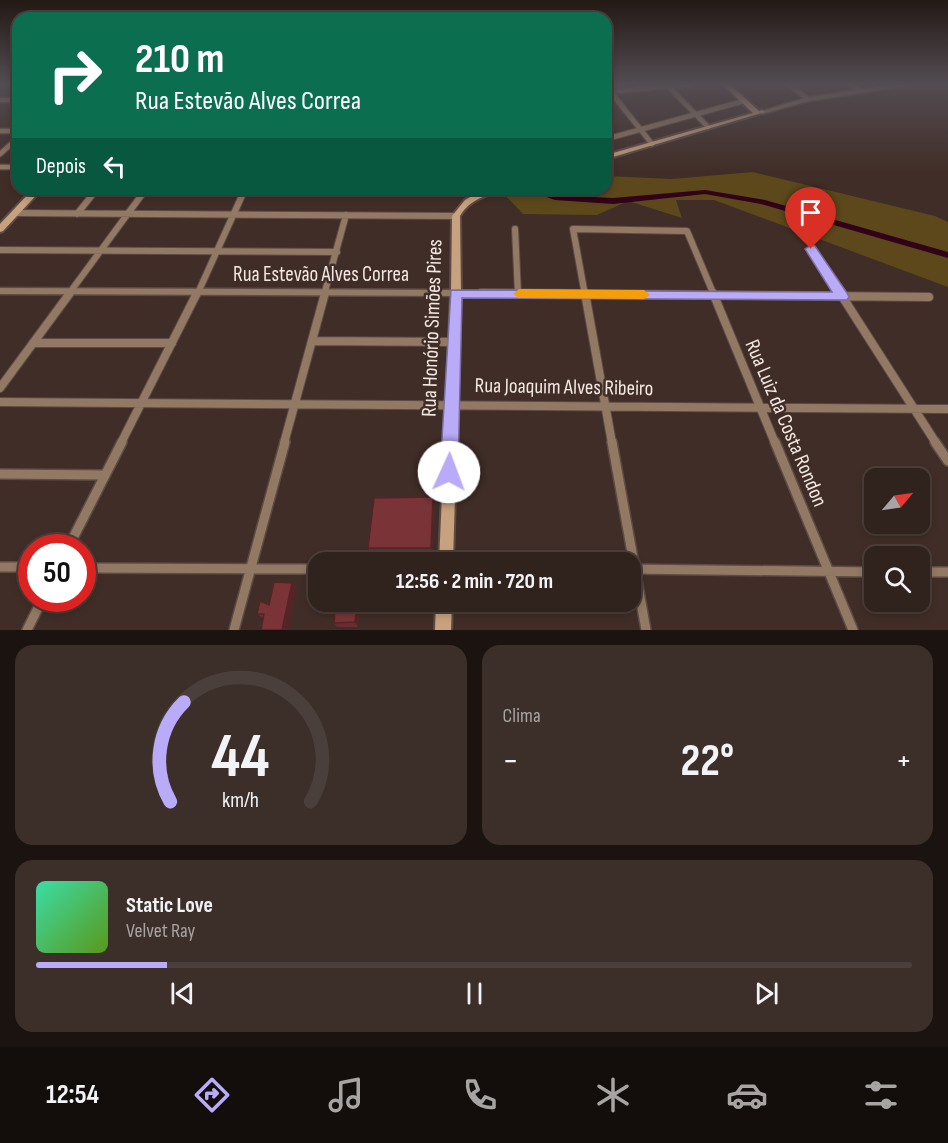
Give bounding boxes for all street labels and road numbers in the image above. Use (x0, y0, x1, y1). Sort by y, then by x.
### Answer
street label: Rua Honório Simões Pires (416, 239, 448, 417)
street label: Rua Estevão Alves Correa (233, 262, 409, 287)
street label: Rua Luiz da Costa Rondon (740, 336, 832, 510)
street label: Rua Joaquim Alves Ribeiro (474, 373, 654, 401)

